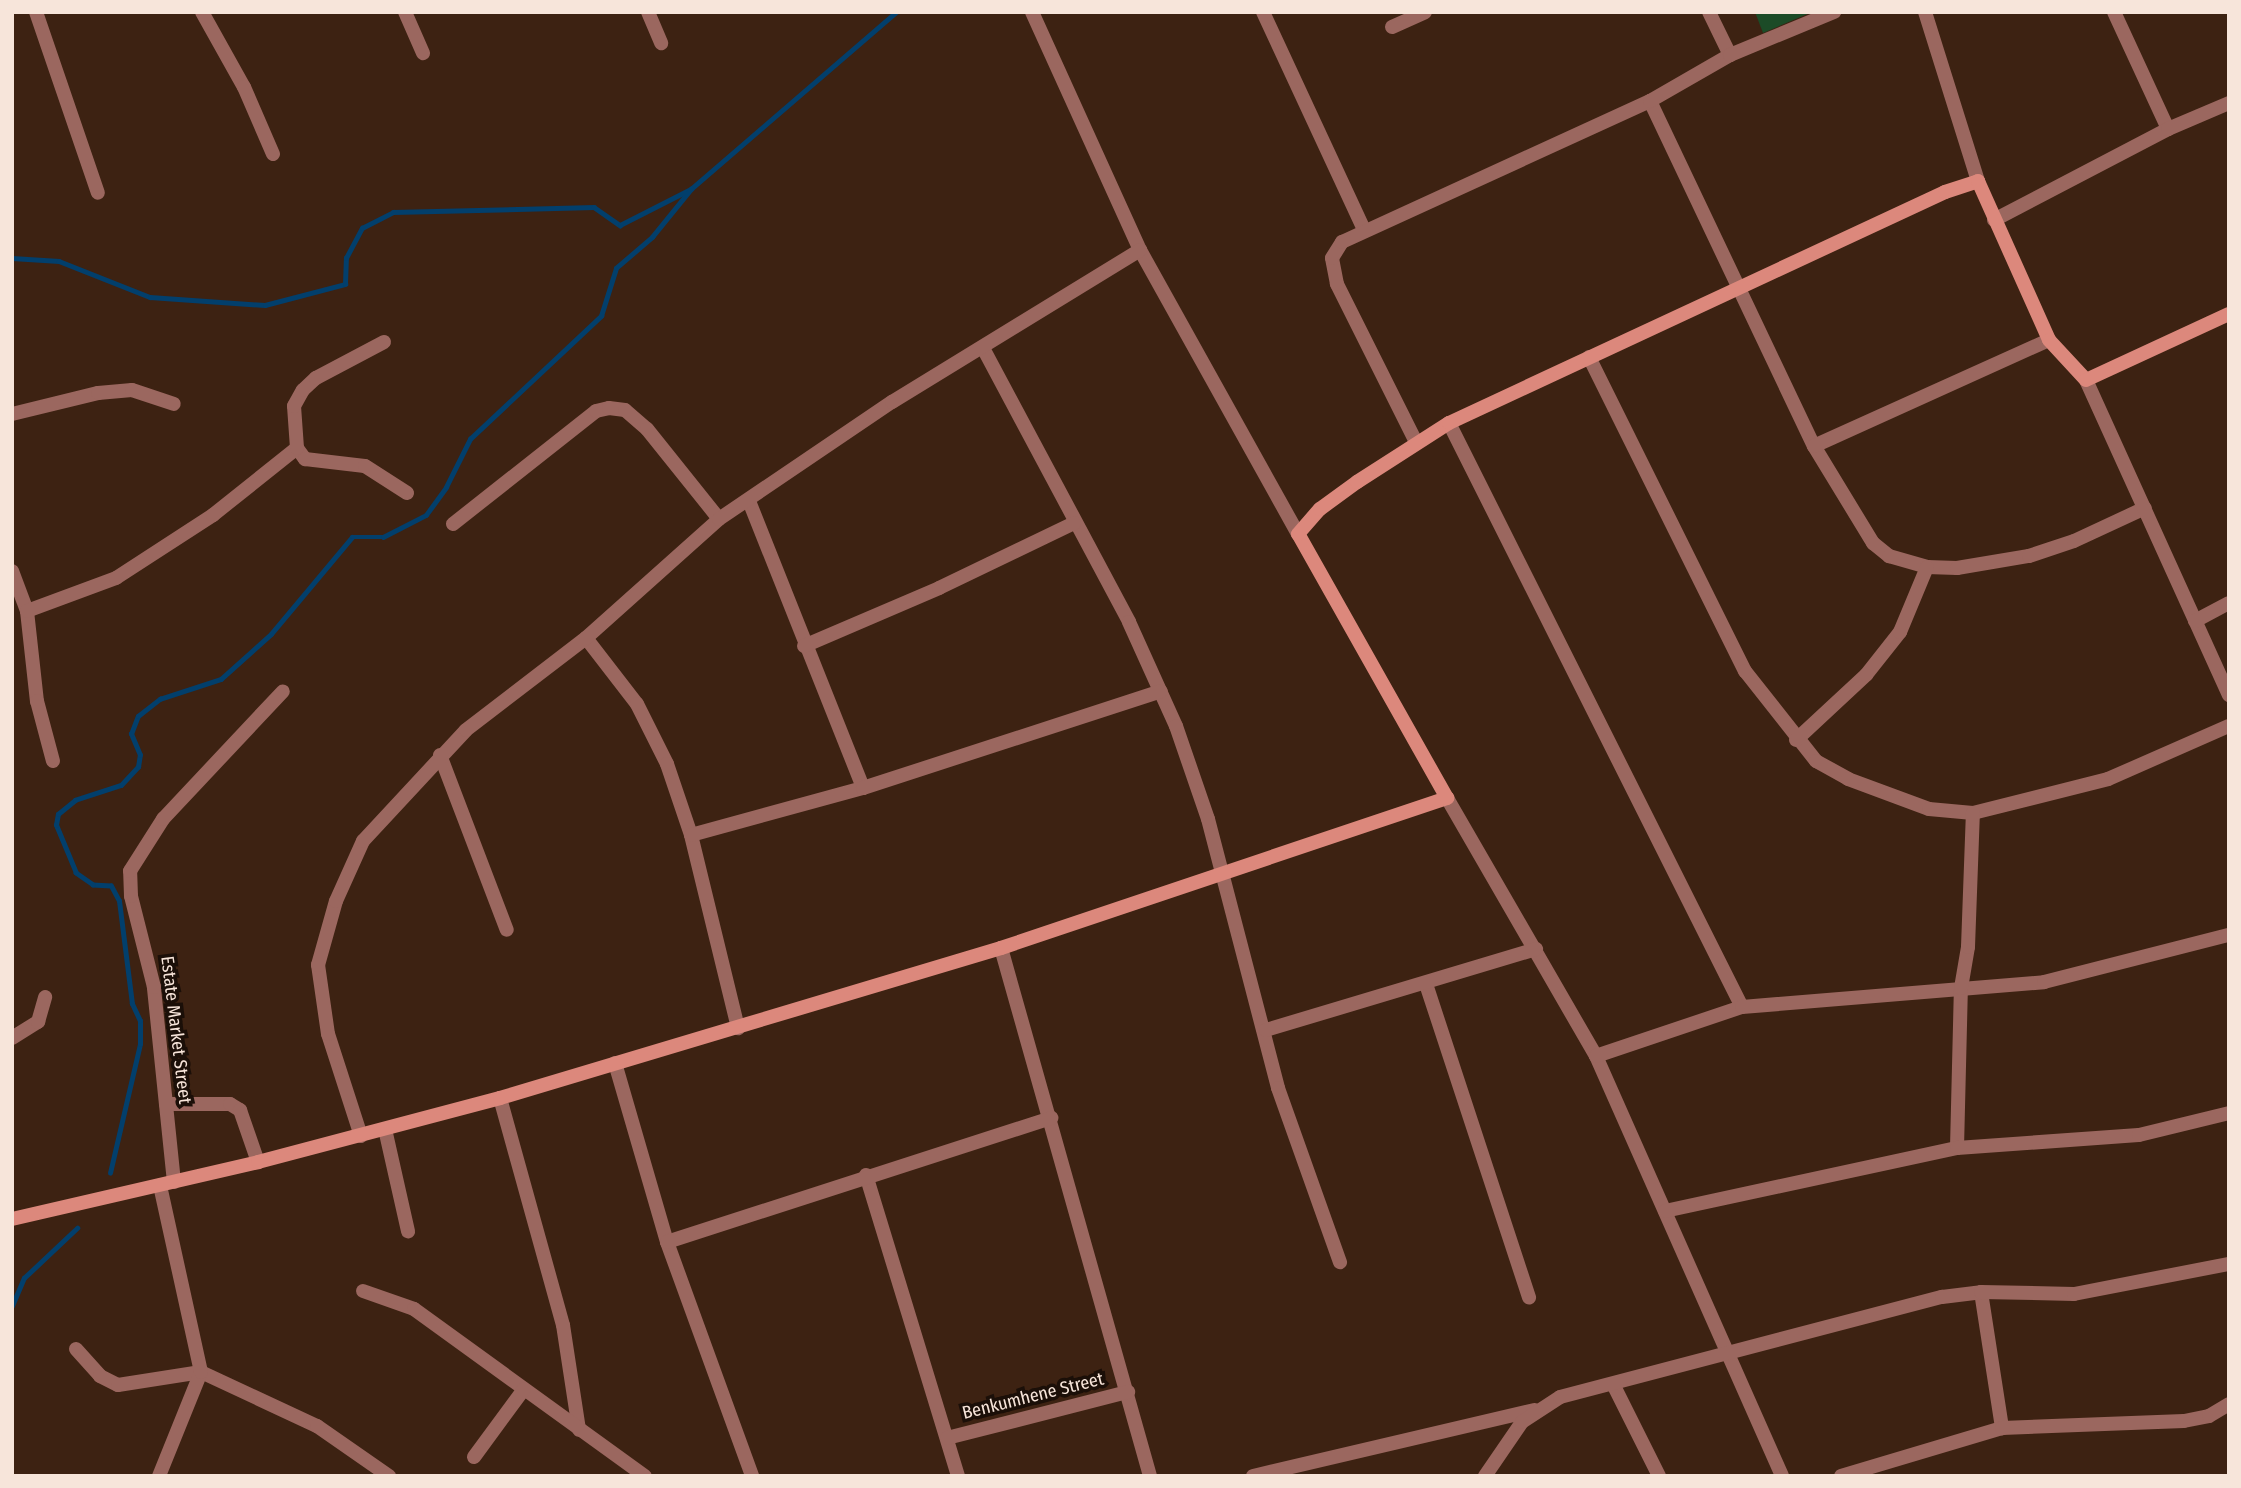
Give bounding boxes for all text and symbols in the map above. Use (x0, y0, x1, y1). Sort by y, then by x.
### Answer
street label: Estate Market Street (156, 955, 196, 1105)
street label: Benkumhene Street (960, 1368, 1106, 1424)

